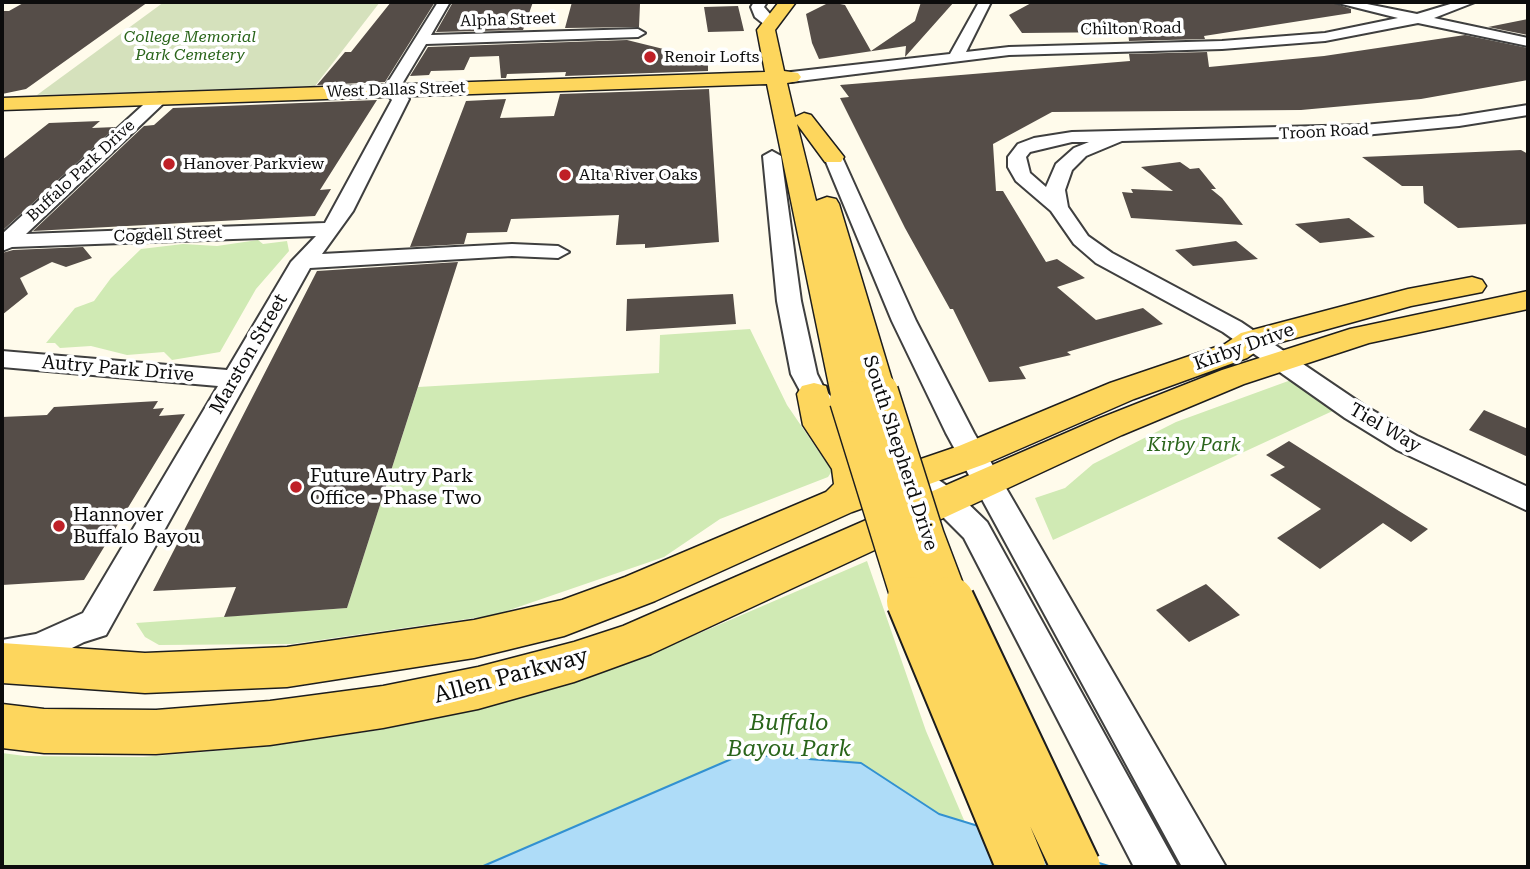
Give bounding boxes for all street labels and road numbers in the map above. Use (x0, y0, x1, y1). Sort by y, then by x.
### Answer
street label: Alpha Street (460, 9, 556, 31)
street label: Chilton Road (1080, 19, 1182, 39)
street label: West Dallas Street (326, 78, 466, 102)
street label: Buffalo Park Drive (23, 116, 139, 226)
street label: Troon Road (1278, 120, 1370, 144)
street label: Cogdell Street (113, 224, 223, 246)
street label: Marston Street (205, 290, 293, 418)
street label: Kirby Drive (1191, 318, 1297, 376)
street label: Autry Park Drive (41, 351, 195, 387)
street label: South Shepherd Drive (858, 353, 942, 553)
street label: Tiel Way (1345, 398, 1425, 458)
street label: Allen Parkway (431, 642, 591, 710)

